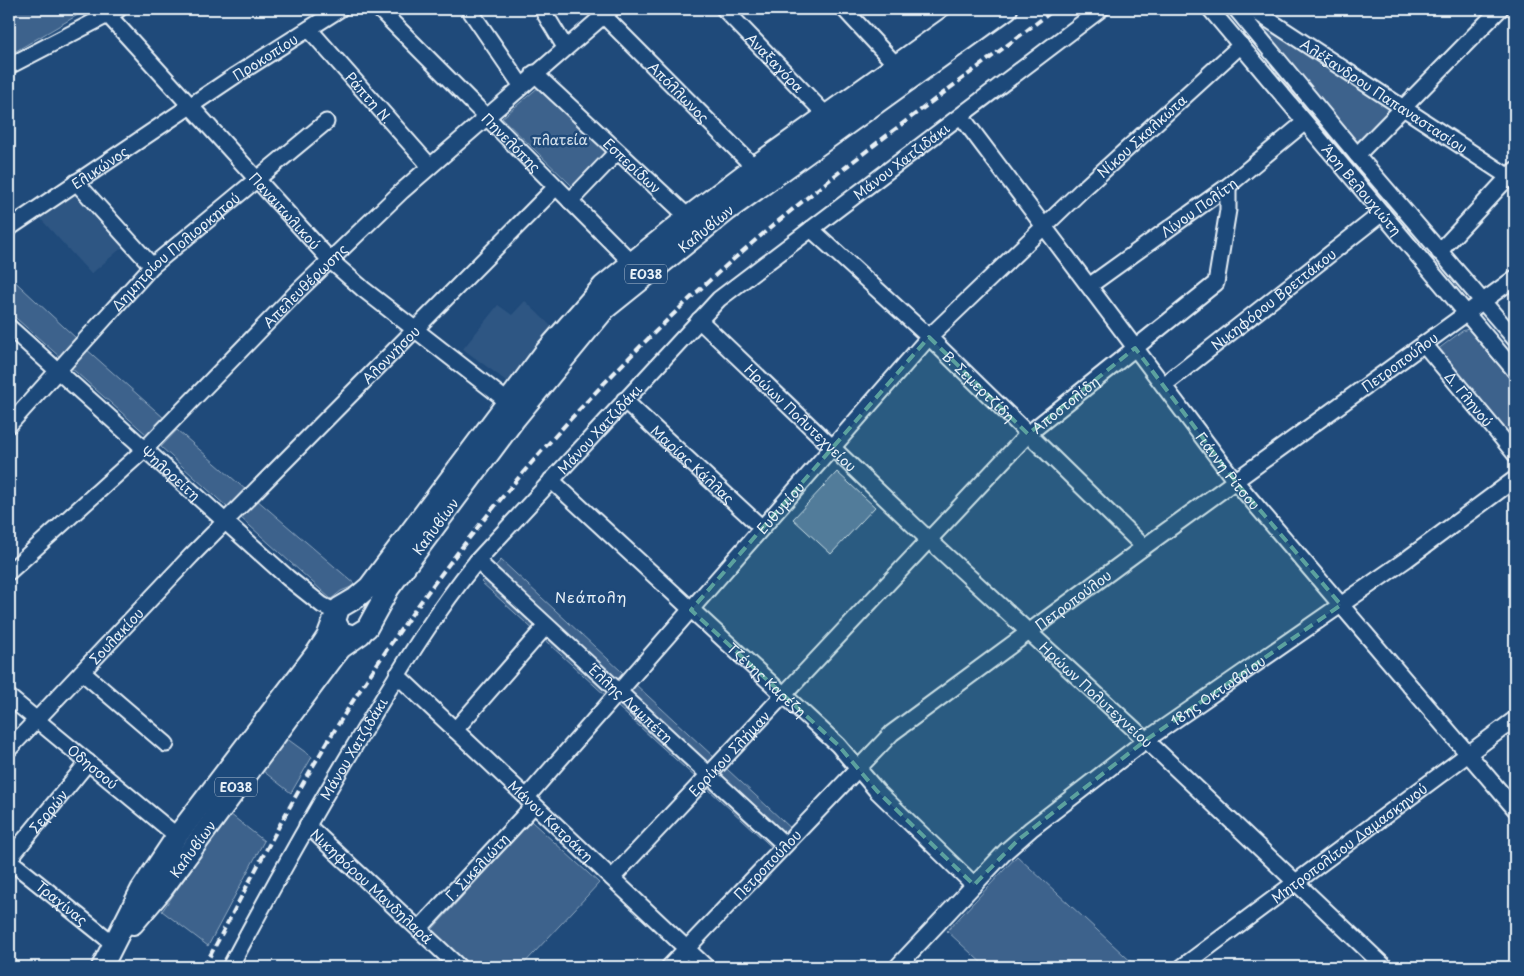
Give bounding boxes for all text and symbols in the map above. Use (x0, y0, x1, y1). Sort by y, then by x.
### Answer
street label: Προκοπίου (228, 28, 302, 85)
street label: Αναξαγόρα (742, 28, 809, 97)
street label: Αλέξανδρου Παπαναστασίου (1296, 33, 1472, 158)
street label: Απόλλωνος (644, 56, 714, 127)
street label: Ράπτη Ν. (341, 67, 398, 128)
street label: Νίκου Σκαλκώτα (1092, 89, 1191, 182)
street label: Πηνελόπης (477, 108, 546, 177)
street label: Μάνου Χατζιδάκι (848, 117, 954, 204)
park label: πλατεία (532, 129, 588, 150)
street label: Εσπερίδων (599, 133, 666, 198)
street label: Άρη Βελουχιώτη (1317, 139, 1407, 240)
street label: Ελικώνος (67, 140, 132, 194)
street label: Παναιτωλικού (245, 167, 326, 254)
street label: Λίνου Πολίτη (1156, 172, 1241, 242)
street label: Δημητρίου Πολιορκητού (106, 187, 244, 315)
street label: Καλυβίων (673, 199, 738, 257)
street label: Απελευθέρωσης (258, 239, 352, 332)
street label: Νικηφόρου Βρεττάκου (1206, 243, 1340, 355)
road number: ΕΟ38 (625, 264, 667, 284)
street label: Αλοννήσου (357, 320, 424, 388)
street label: Πετροπούλου (1357, 327, 1442, 397)
street label: Β. Σεμερτζίδη (938, 346, 1020, 426)
street label: Ηρώων Πολυτεχνείου (740, 359, 862, 476)
street label: Δ. Γληνού (1440, 367, 1498, 431)
street label: Αποστολίδη (1027, 370, 1103, 438)
street label: Μάνου Χατζιδάκι (552, 379, 647, 479)
street label: Μαρίας Κάλλας (647, 420, 739, 508)
street label: Γιάννη Ρίτσου (1191, 427, 1266, 514)
street label: Ψηλορείτη (137, 440, 205, 505)
street label: Ευθυμίου (751, 477, 809, 538)
street label: Καλυβίων (407, 493, 463, 559)
street label: Πετροπούλου (1030, 564, 1115, 635)
district label: Νεάπολη (555, 585, 627, 608)
street label: Σουλακίου (84, 603, 148, 668)
street label: Ηρώων Πολυτεχνείου (1035, 636, 1158, 752)
street label: Τζένης Καρέζη (723, 637, 811, 721)
street label: 18ης Οκτωβρίου (1166, 650, 1269, 731)
street label: Έλλης Λαμπέτη (583, 658, 678, 747)
street label: Μάνου Χατζιδάκι (314, 693, 392, 804)
street label: Ερρίκου Σλήμαν (683, 705, 775, 801)
street label: Οδησσού (63, 739, 123, 794)
street label: Μάνου Κατράκη (504, 775, 599, 866)
road number: ΕΟ38 (215, 778, 257, 796)
street label: Μητροπολίτου Δαμασκηνού (1266, 778, 1431, 908)
street label: Σερρών (24, 784, 73, 837)
street label: Καλυβίων (164, 816, 221, 882)
street label: Νικηφόρου Μανδηλαρά (306, 823, 438, 948)
street label: Πετροπούλου (728, 824, 806, 904)
street label: Γ. Σικελιώτη (440, 828, 514, 905)
street label: Τραχίνας (32, 875, 92, 930)

